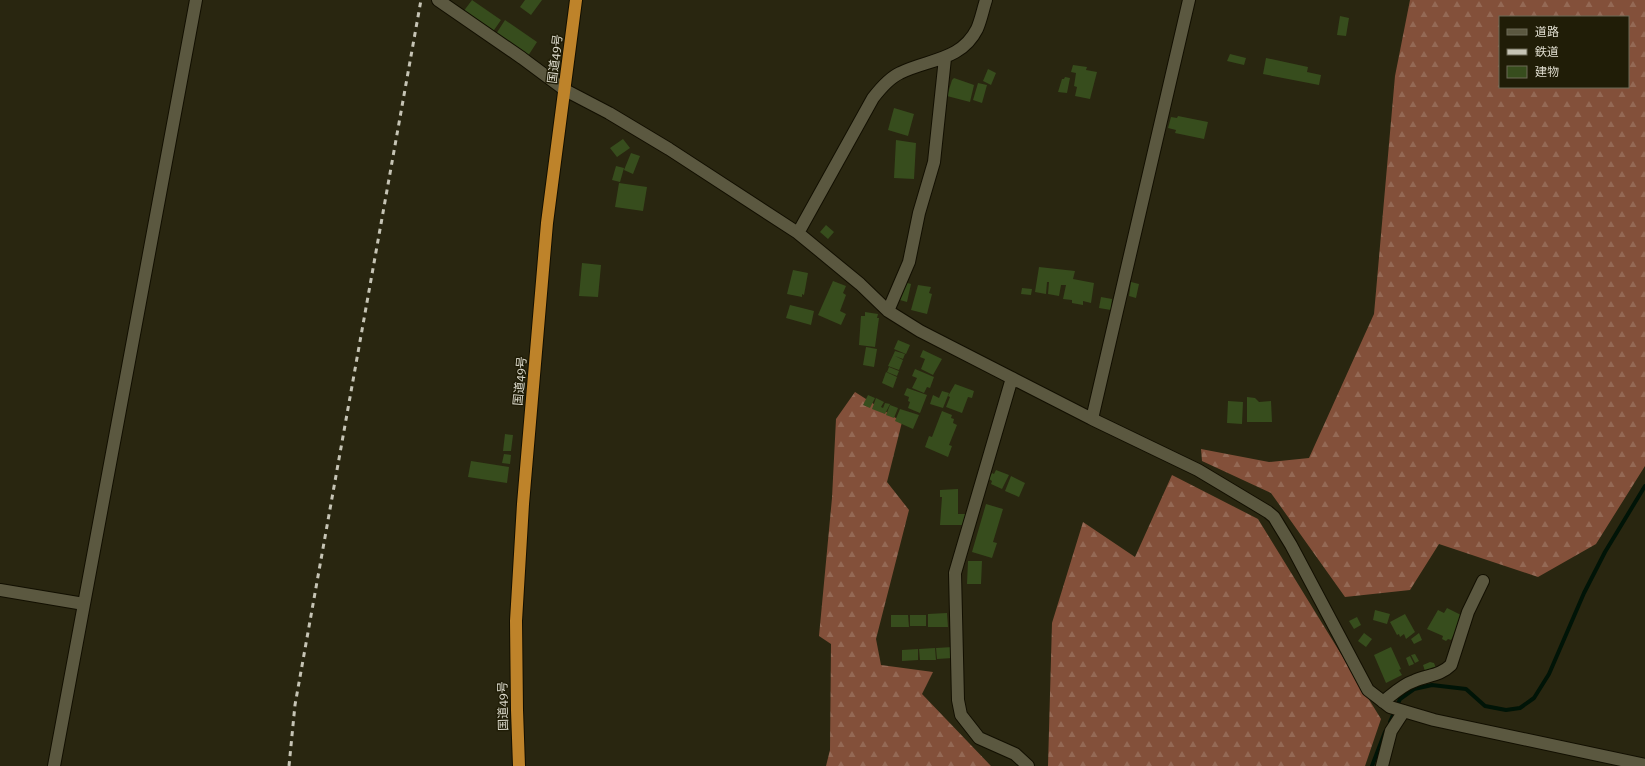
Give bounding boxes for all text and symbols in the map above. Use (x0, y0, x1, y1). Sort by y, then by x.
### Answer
legend (1499, 16, 1629, 88)
text: 道路 (1535, 25, 1559, 39)
street label: 国道49号 (545, 34, 565, 84)
text: 鉄道 (1535, 45, 1559, 59)
text: 建物 (1535, 65, 1559, 79)
street label: 国道49号 (511, 356, 529, 406)
street label: 国道49号 (496, 681, 510, 731)

